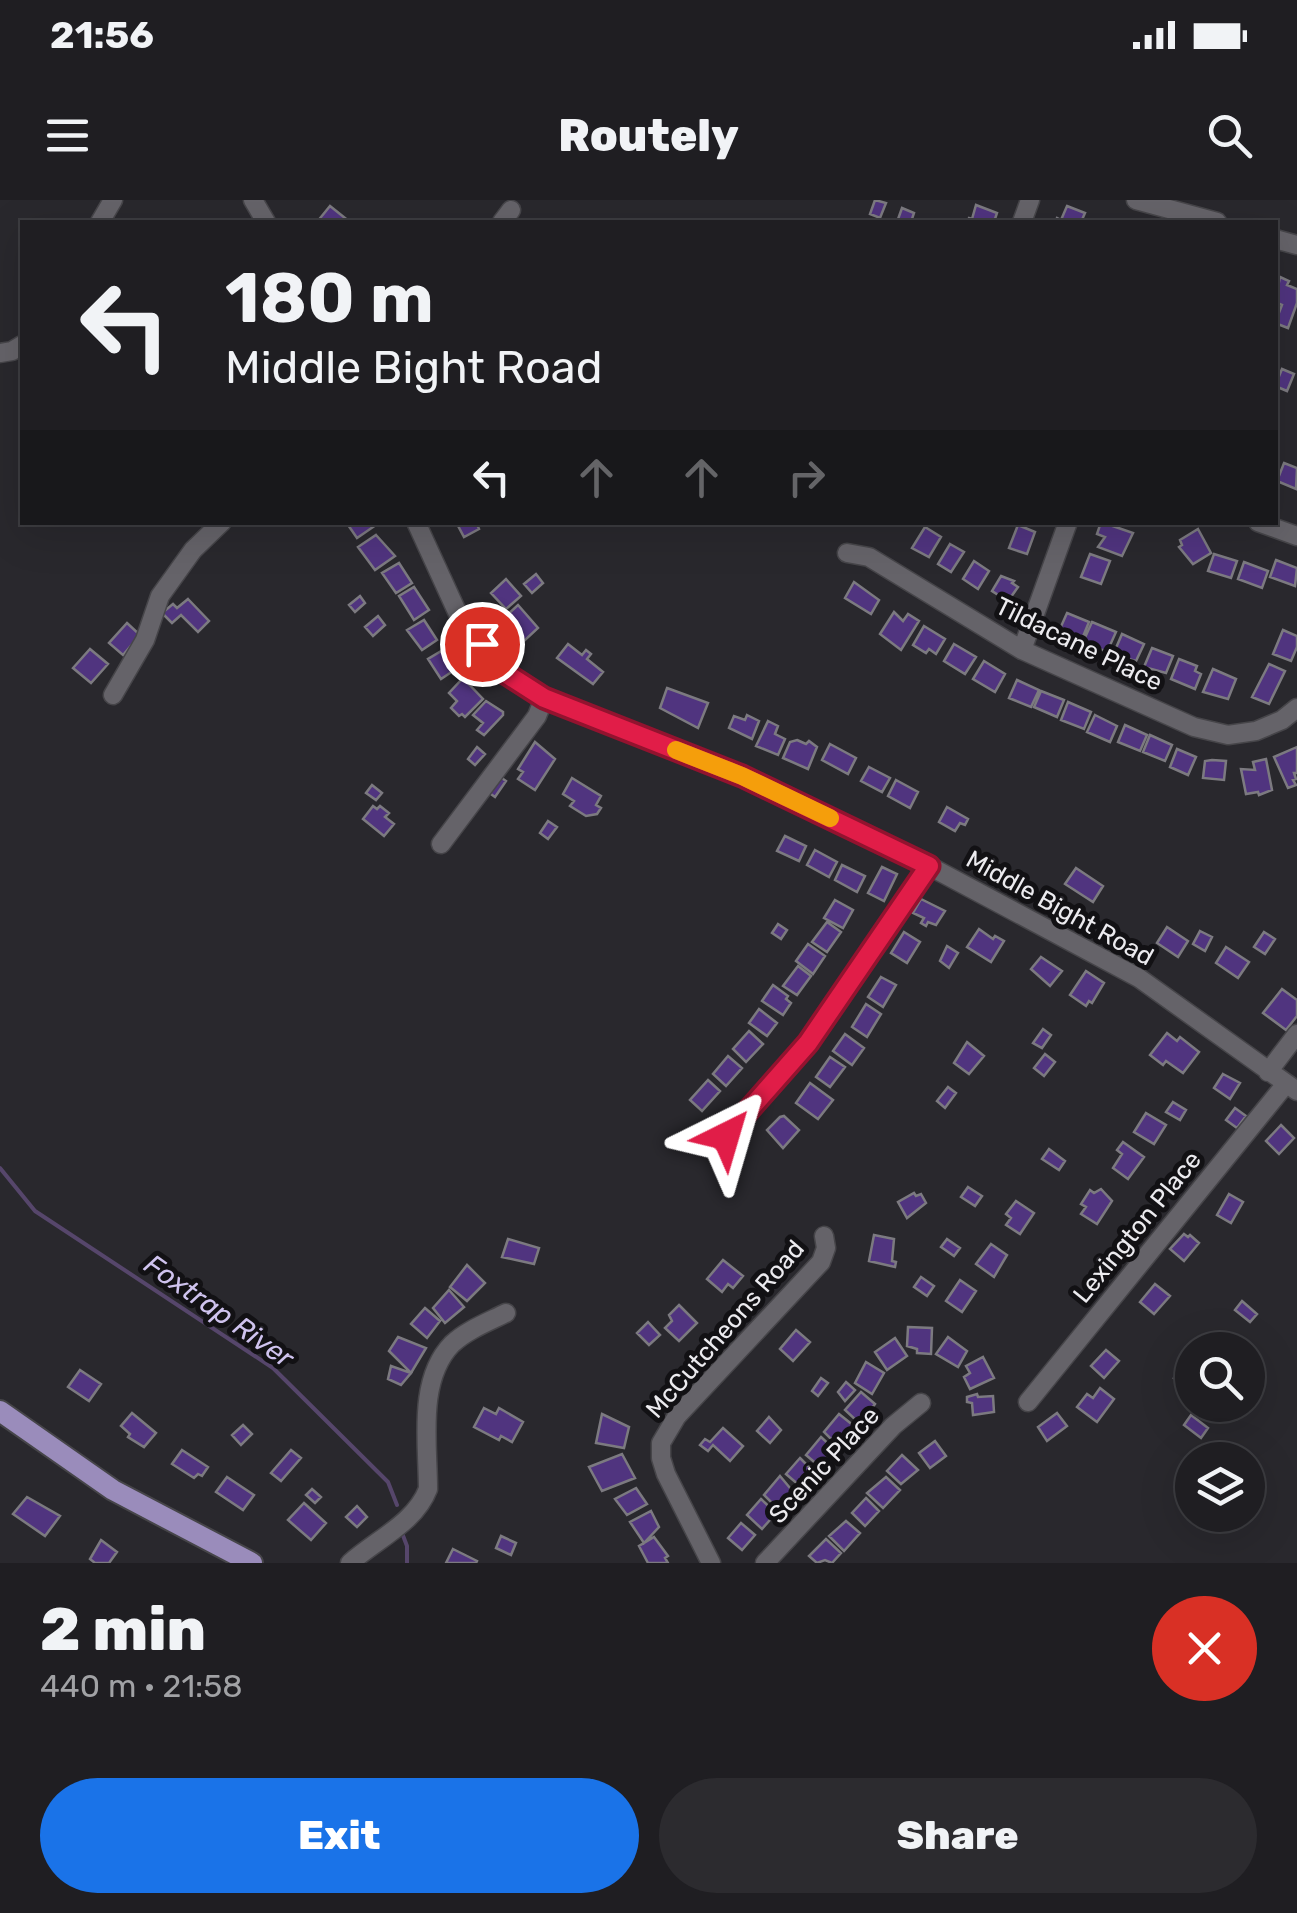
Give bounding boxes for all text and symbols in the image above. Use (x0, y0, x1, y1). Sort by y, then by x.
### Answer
text: 21:56 (50, 12, 154, 58)
icon: menu (40, 108, 95, 163)
icon: search (1202, 108, 1257, 163)
text: Routely (558, 109, 739, 162)
text: 180 m (225, 257, 434, 340)
icon: left (60, 260, 190, 390)
text: Middle Bight Road (225, 341, 603, 394)
icon: left (464, 450, 519, 505)
icon: ahead (569, 450, 624, 505)
icon: ahead (674, 450, 729, 505)
icon: right (779, 450, 834, 505)
street label: Tildacane Place (991, 591, 1167, 697)
pin (440, 602, 525, 687)
icon: arrive (455, 617, 510, 672)
street label: Middle Bight Road (961, 844, 1159, 972)
position arrow (674, 1084, 778, 1188)
street label: Lexington Place (1067, 1145, 1207, 1309)
street label: McCutcheons Road (640, 1234, 810, 1424)
water label: Foxtrap River (138, 1247, 301, 1375)
map controls (1175, 1332, 1265, 1532)
button: search (1175, 1332, 1265, 1422)
street label: Scenic Place (763, 1401, 885, 1529)
button: layers (1175, 1442, 1265, 1532)
text: 2 min (40, 1594, 206, 1665)
button: close (1152, 1596, 1257, 1701)
text: 440 m · 21:58 (40, 1667, 243, 1705)
button: Exit (40, 1778, 639, 1893)
button: Share (659, 1778, 1257, 1893)

